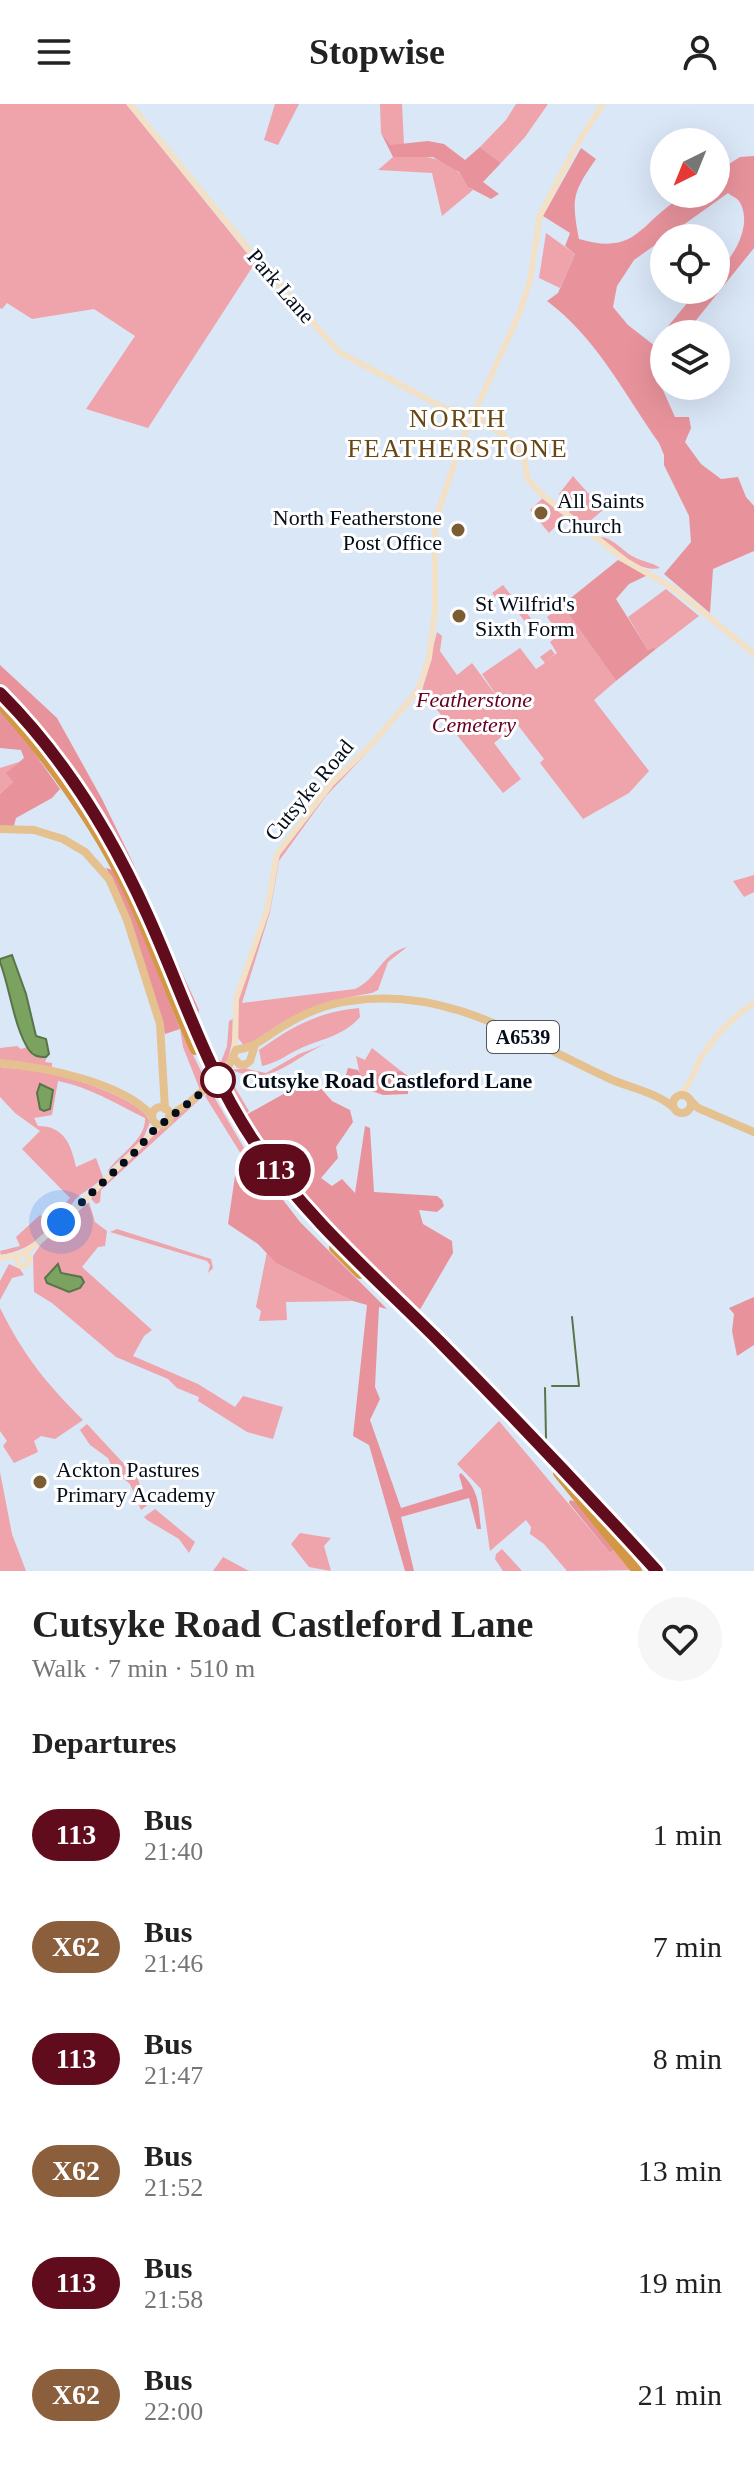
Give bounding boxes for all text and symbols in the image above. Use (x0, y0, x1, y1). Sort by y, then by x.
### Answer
icon: menu (32, 30, 76, 74)
icon: person (678, 30, 722, 74)
text: Stopwise (309, 32, 445, 72)
north arrow (650, 128, 730, 208)
map controls (650, 128, 730, 400)
button: locate (650, 224, 730, 304)
street label: Park Lane (242, 244, 320, 328)
button: layers (650, 320, 730, 400)
district label: NORTH FEATHERSTONE (347, 404, 569, 463)
place label: All Saints Church (557, 488, 644, 538)
marker: All Saints Church (532, 504, 550, 522)
place label: North Featherstone Post Office (273, 505, 442, 555)
marker: North Featherstone Post Office (449, 521, 467, 539)
place label: St Wilfrid's Sixth Form (475, 591, 575, 641)
marker: St Wilfrid's Sixth Form (450, 607, 468, 625)
park label: Featherstone Cemetery (415, 687, 532, 737)
street label: Cutsyke Road (260, 734, 358, 846)
road number: A6539 (487, 1021, 559, 1053)
marker: Cutsyke Road Castleford Lane (201, 1063, 235, 1097)
place label: Cutsyke Road Castleford Lane (242, 1068, 533, 1093)
line badge: 113 (229, 1144, 321, 1196)
text: 113 (255, 1154, 295, 1185)
your location (41, 1202, 81, 1242)
place label: Ackton Pastures Primary Academy (56, 1457, 215, 1507)
marker: Ackton Pastures Primary Academy (31, 1473, 49, 1491)
button: heart (638, 1597, 722, 1681)
text: Cutsyke Road Castleford Lane (32, 1603, 533, 1645)
text: Walk · 7 min · 510 m (32, 1654, 255, 1683)
text: Departures (32, 1726, 176, 1759)
text: Bus (144, 1803, 192, 1836)
text: 1 min (653, 1818, 722, 1851)
text: 113 (56, 1819, 96, 1850)
text: 21:40 (144, 1837, 203, 1866)
text: Bus (144, 1915, 192, 1948)
text: 7 min (653, 1930, 722, 1963)
text: X62 (52, 1931, 100, 1962)
text: 21:46 (144, 1949, 203, 1978)
text: Bus (144, 2027, 192, 2060)
text: 8 min (653, 2042, 722, 2075)
text: 113 (56, 2043, 96, 2074)
text: 21:47 (144, 2061, 203, 2090)
text: Bus (144, 2139, 192, 2172)
text: 13 min (638, 2154, 722, 2187)
text: X62 (52, 2155, 100, 2186)
text: 21:52 (144, 2173, 203, 2202)
text: Bus (144, 2251, 192, 2284)
text: 19 min (638, 2266, 722, 2299)
text: 113 (56, 2267, 96, 2298)
text: 21:58 (144, 2285, 203, 2314)
text: Bus (144, 2363, 192, 2396)
text: 21 min (638, 2378, 722, 2411)
text: X62 (52, 2379, 100, 2410)
text: 22:00 (144, 2397, 203, 2426)

